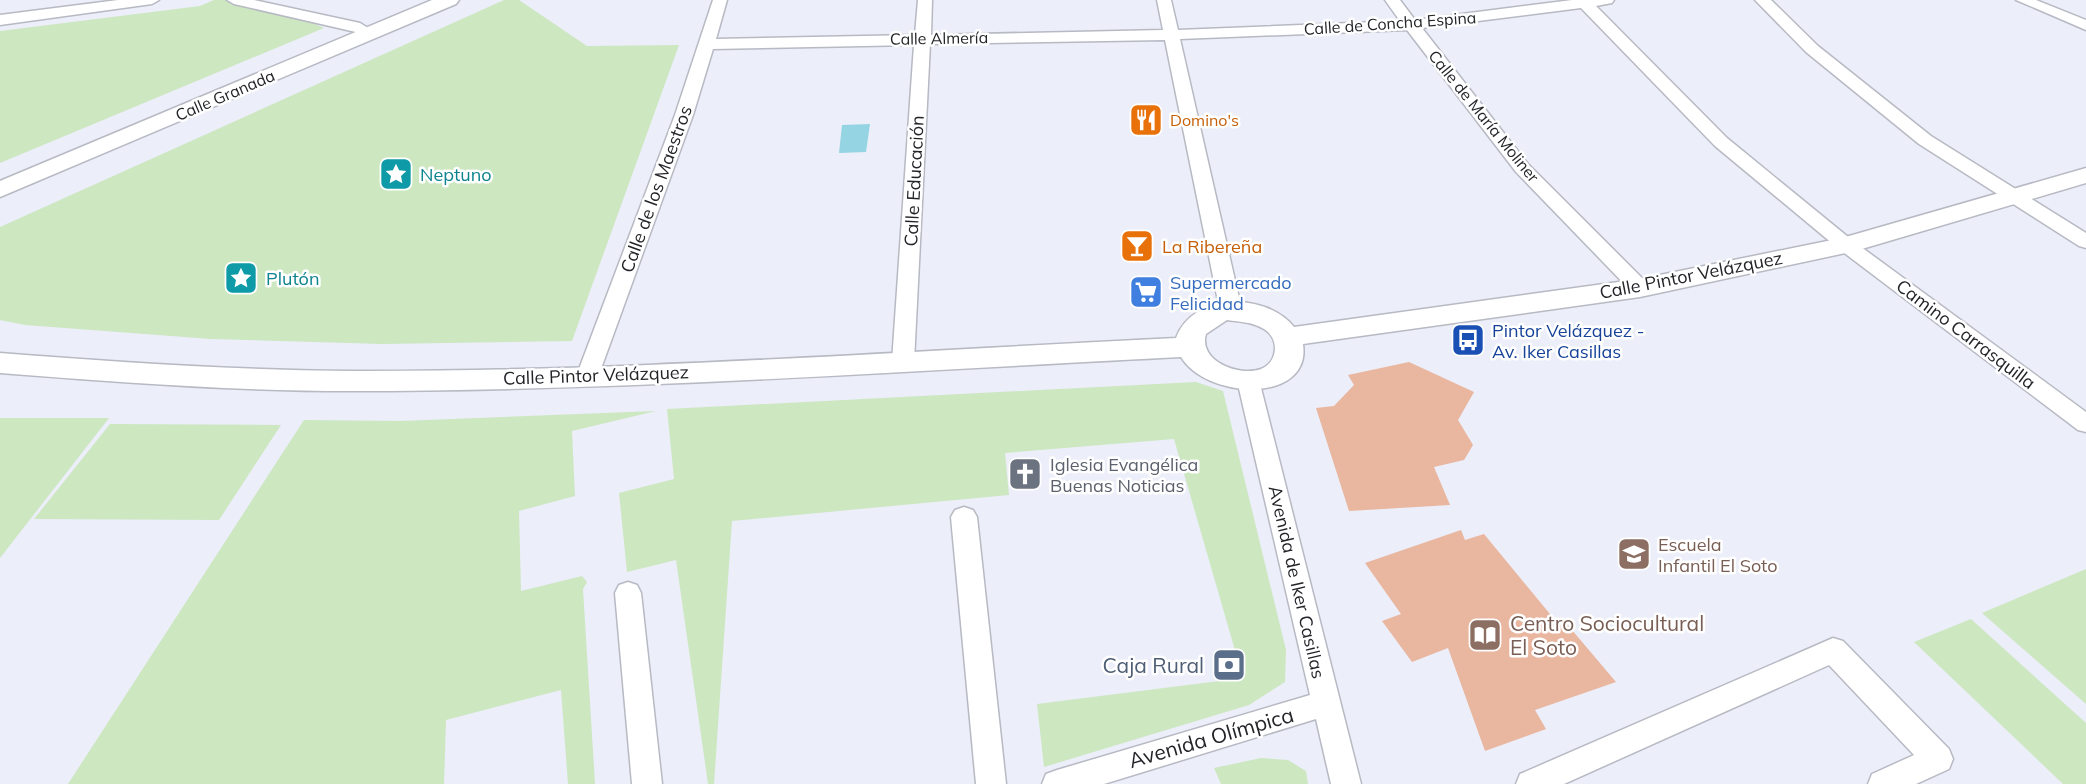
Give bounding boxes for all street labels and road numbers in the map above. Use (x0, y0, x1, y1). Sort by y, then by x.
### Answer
street label: Calle de Concha Espina (1303, 7, 1477, 39)
street label: Calle Almería (890, 27, 988, 49)
street label: Calle de María Moliner (1425, 46, 1544, 186)
street label: Calle Granada (172, 65, 278, 125)
street label: Calle de los Maestros (615, 102, 697, 276)
street label: Calle Educación (899, 115, 929, 247)
street label: Calle Pintor Velázquez (1598, 246, 1784, 304)
street label: Camino Carrasquilla (1892, 274, 2040, 394)
street label: Calle Pintor Velázquez (503, 360, 689, 390)
street label: Avenida de Iker Casillas (1264, 483, 1330, 681)
street label: Avenida Olímpica (1125, 701, 1297, 773)

